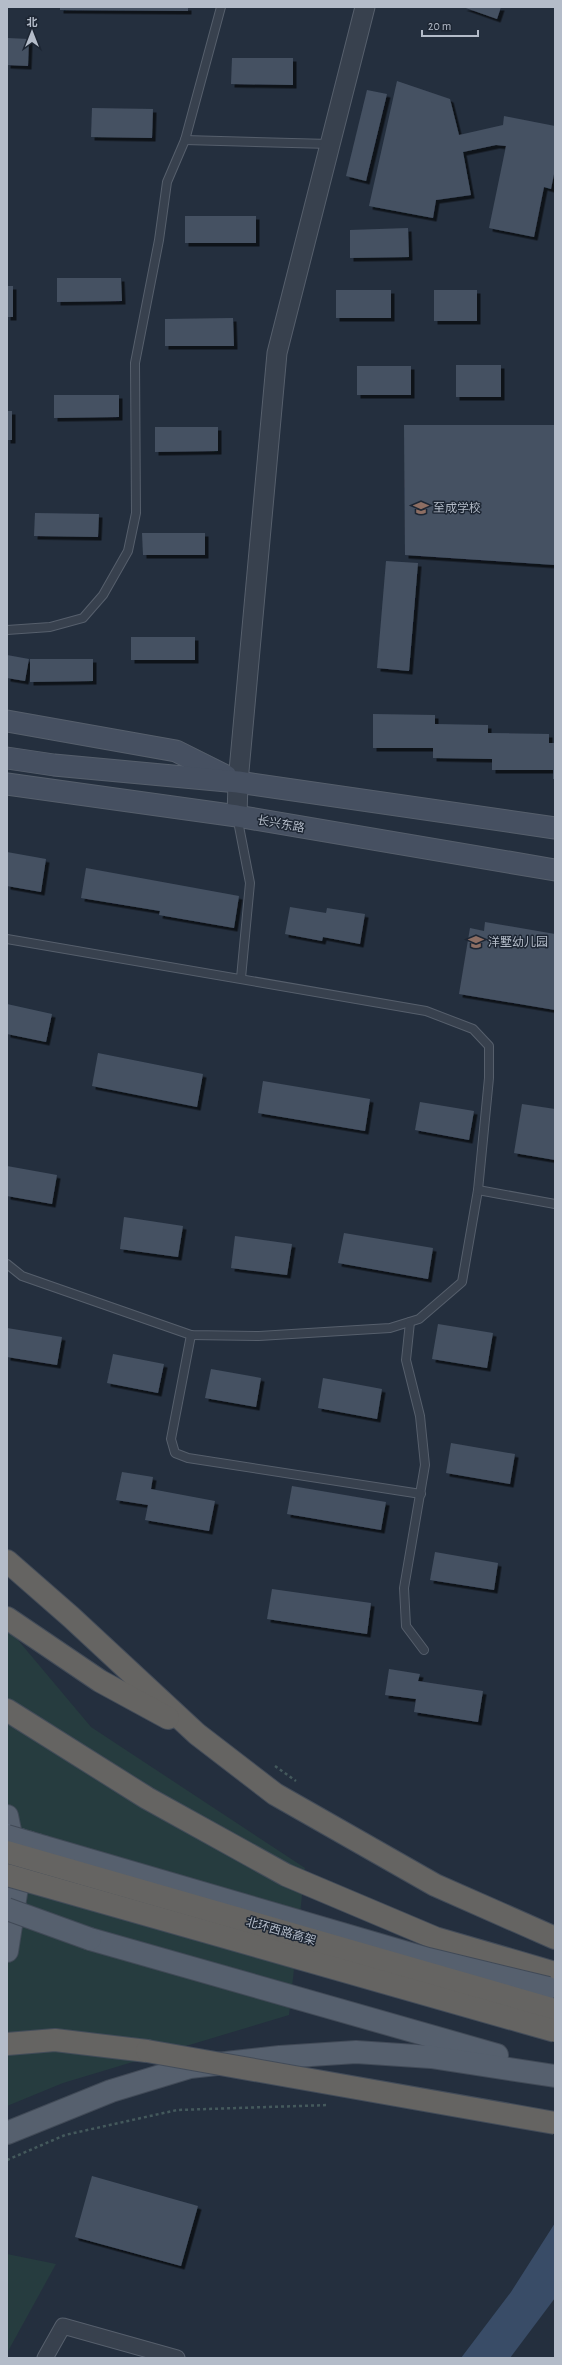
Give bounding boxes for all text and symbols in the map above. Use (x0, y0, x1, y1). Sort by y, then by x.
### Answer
north arrow (12, 12, 52, 52)
scale bar (422, 12, 478, 38)
text: 北 (27, 17, 38, 28)
text: 20 m (428, 20, 451, 32)
school or university icon: 至成学校 (412, 499, 430, 517)
place label: 至成学校 (433, 501, 481, 514)
street label: 长兴东路 (256, 813, 306, 834)
school or university icon: 洋墅幼儿园 (467, 933, 485, 951)
place label: 洋墅幼儿园 (488, 935, 548, 948)
street label: 北环西路高架 (245, 1914, 318, 1947)

